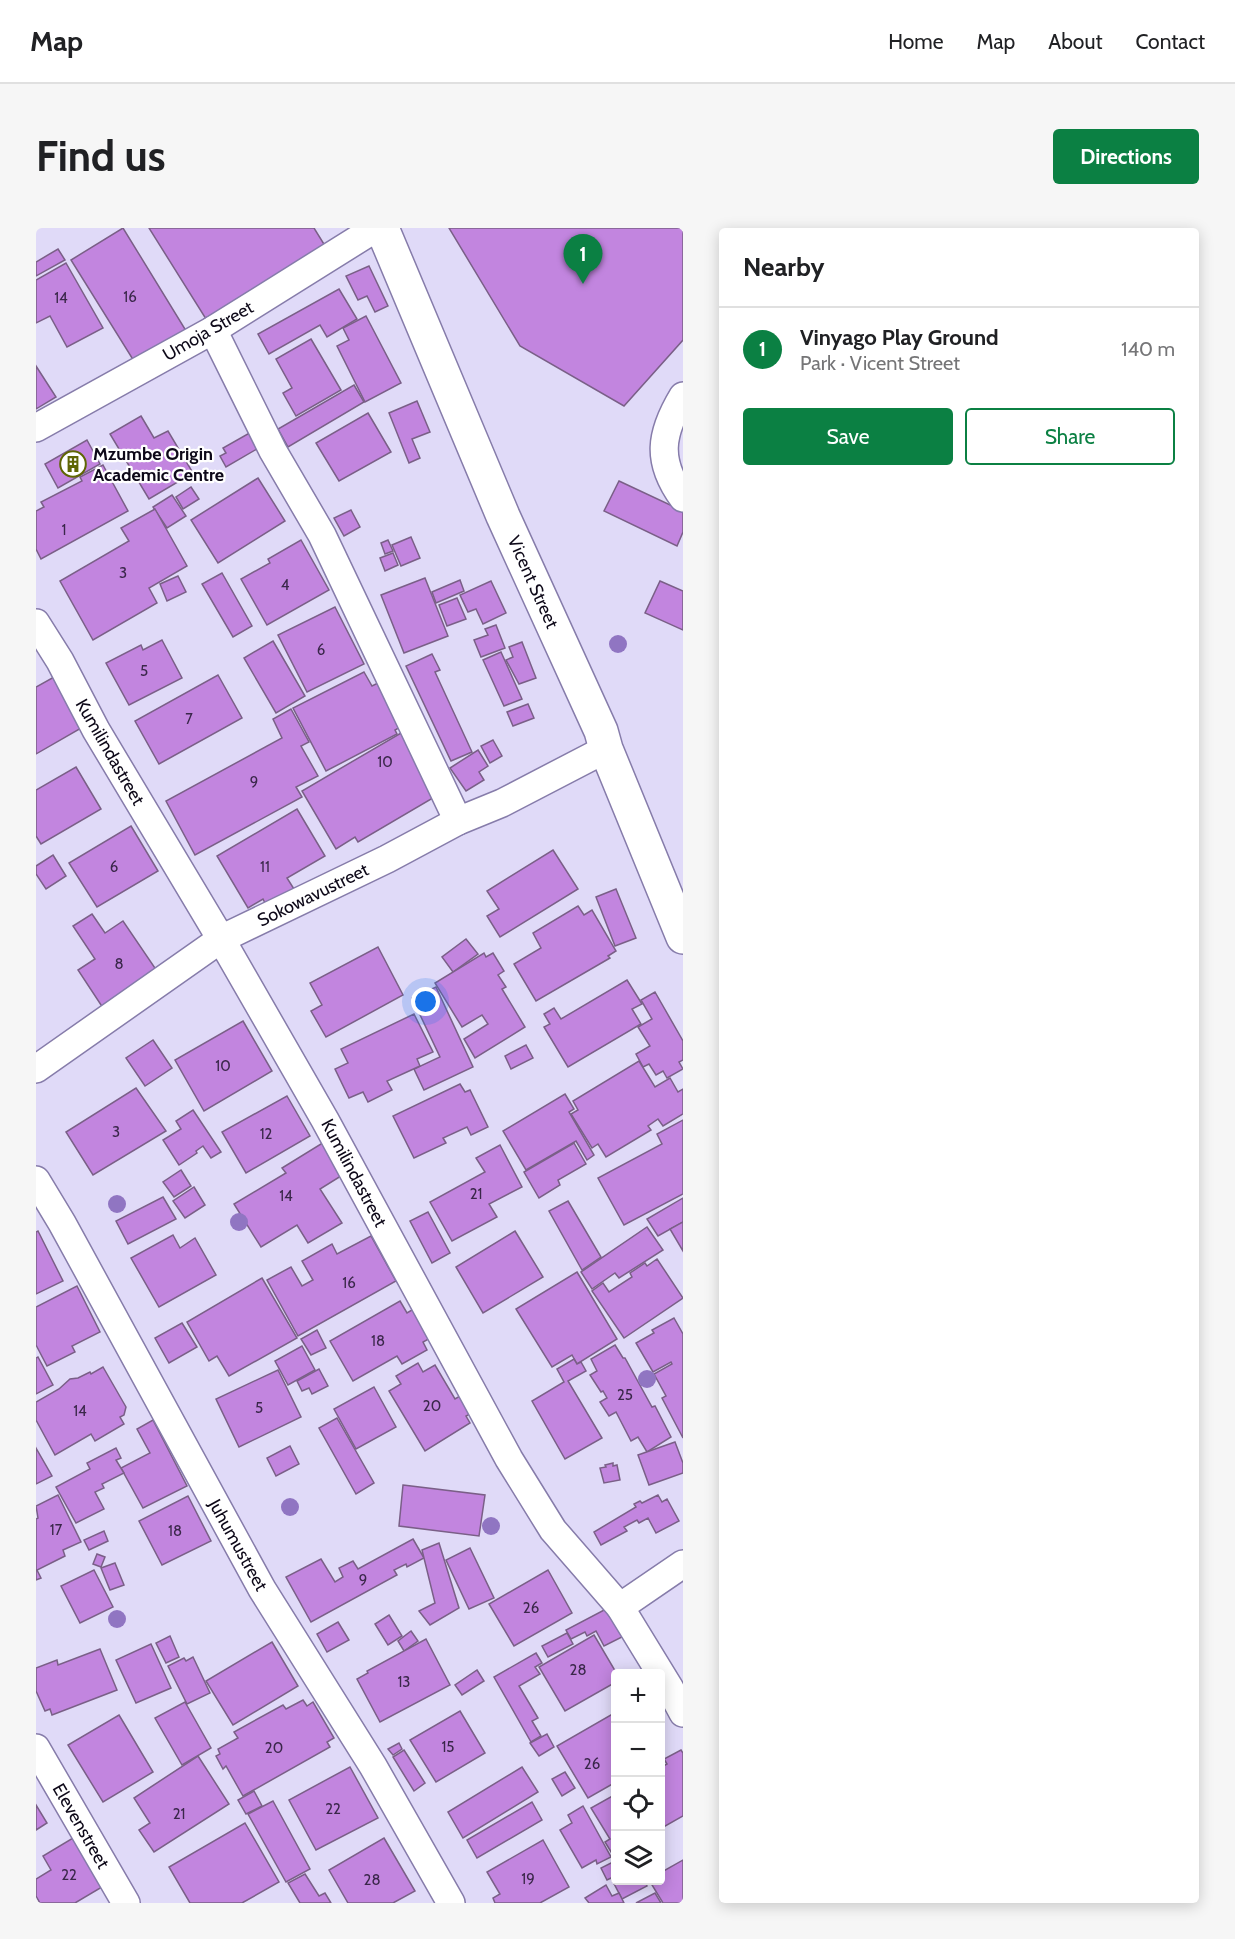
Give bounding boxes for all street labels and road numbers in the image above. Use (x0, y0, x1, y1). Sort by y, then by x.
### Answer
street label: Umoja Street (159, 296, 257, 366)
street label: Vicent Street (503, 532, 563, 632)
street label: Kumilindastreet (71, 695, 149, 809)
street label: Sokowavustreet (254, 859, 372, 931)
street label: Kumilindastreet (316, 1115, 392, 1231)
street label: Juhumustreet (203, 1494, 272, 1595)
street label: Elevenstreet (48, 1779, 114, 1873)

